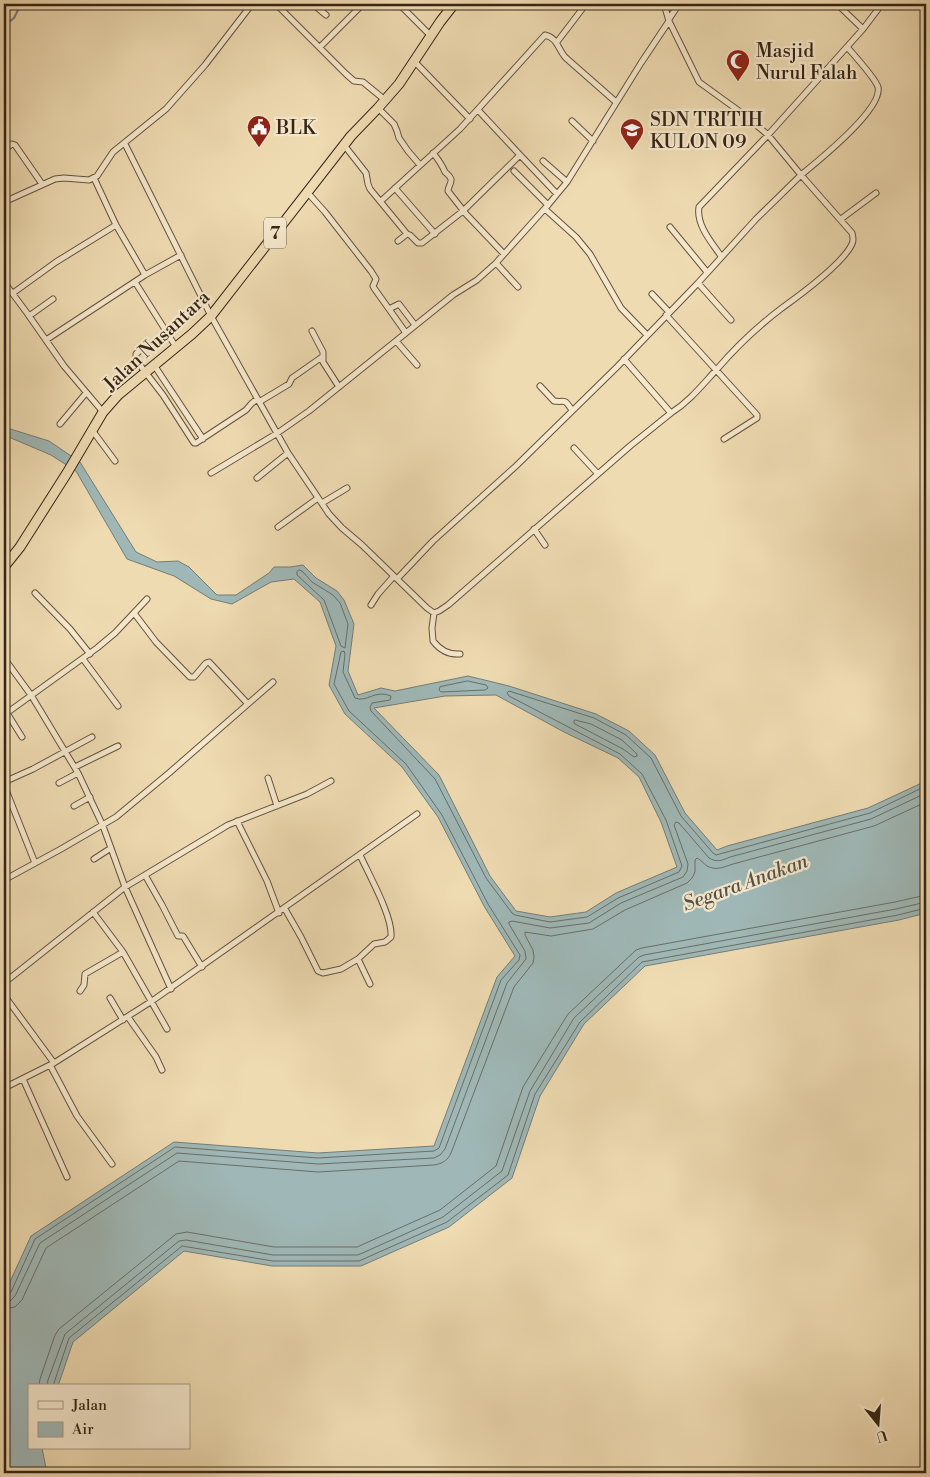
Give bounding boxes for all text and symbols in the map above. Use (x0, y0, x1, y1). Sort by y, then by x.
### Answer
place label: Masjid Nurul Falah (756, 39, 857, 85)
mosque icon: Masjid Nurul Falah (725, 48, 751, 82)
place label: SDN TRITIH KULON 09 (650, 108, 763, 154)
public building icon: BLK (246, 114, 272, 148)
place label: BLK (275, 116, 317, 140)
school or university icon: SDN TRITIH KULON 09 (619, 117, 645, 151)
road number: 7 (264, 218, 286, 248)
street label: Jalan Nusantara (98, 285, 215, 397)
water label: Segara Anakan (679, 849, 812, 918)
legend (28, 1384, 190, 1450)
text: Jalan (71, 1396, 107, 1415)
north arrow (852, 1400, 902, 1450)
text: Air (71, 1420, 94, 1439)
text: U (874, 1425, 889, 1446)

